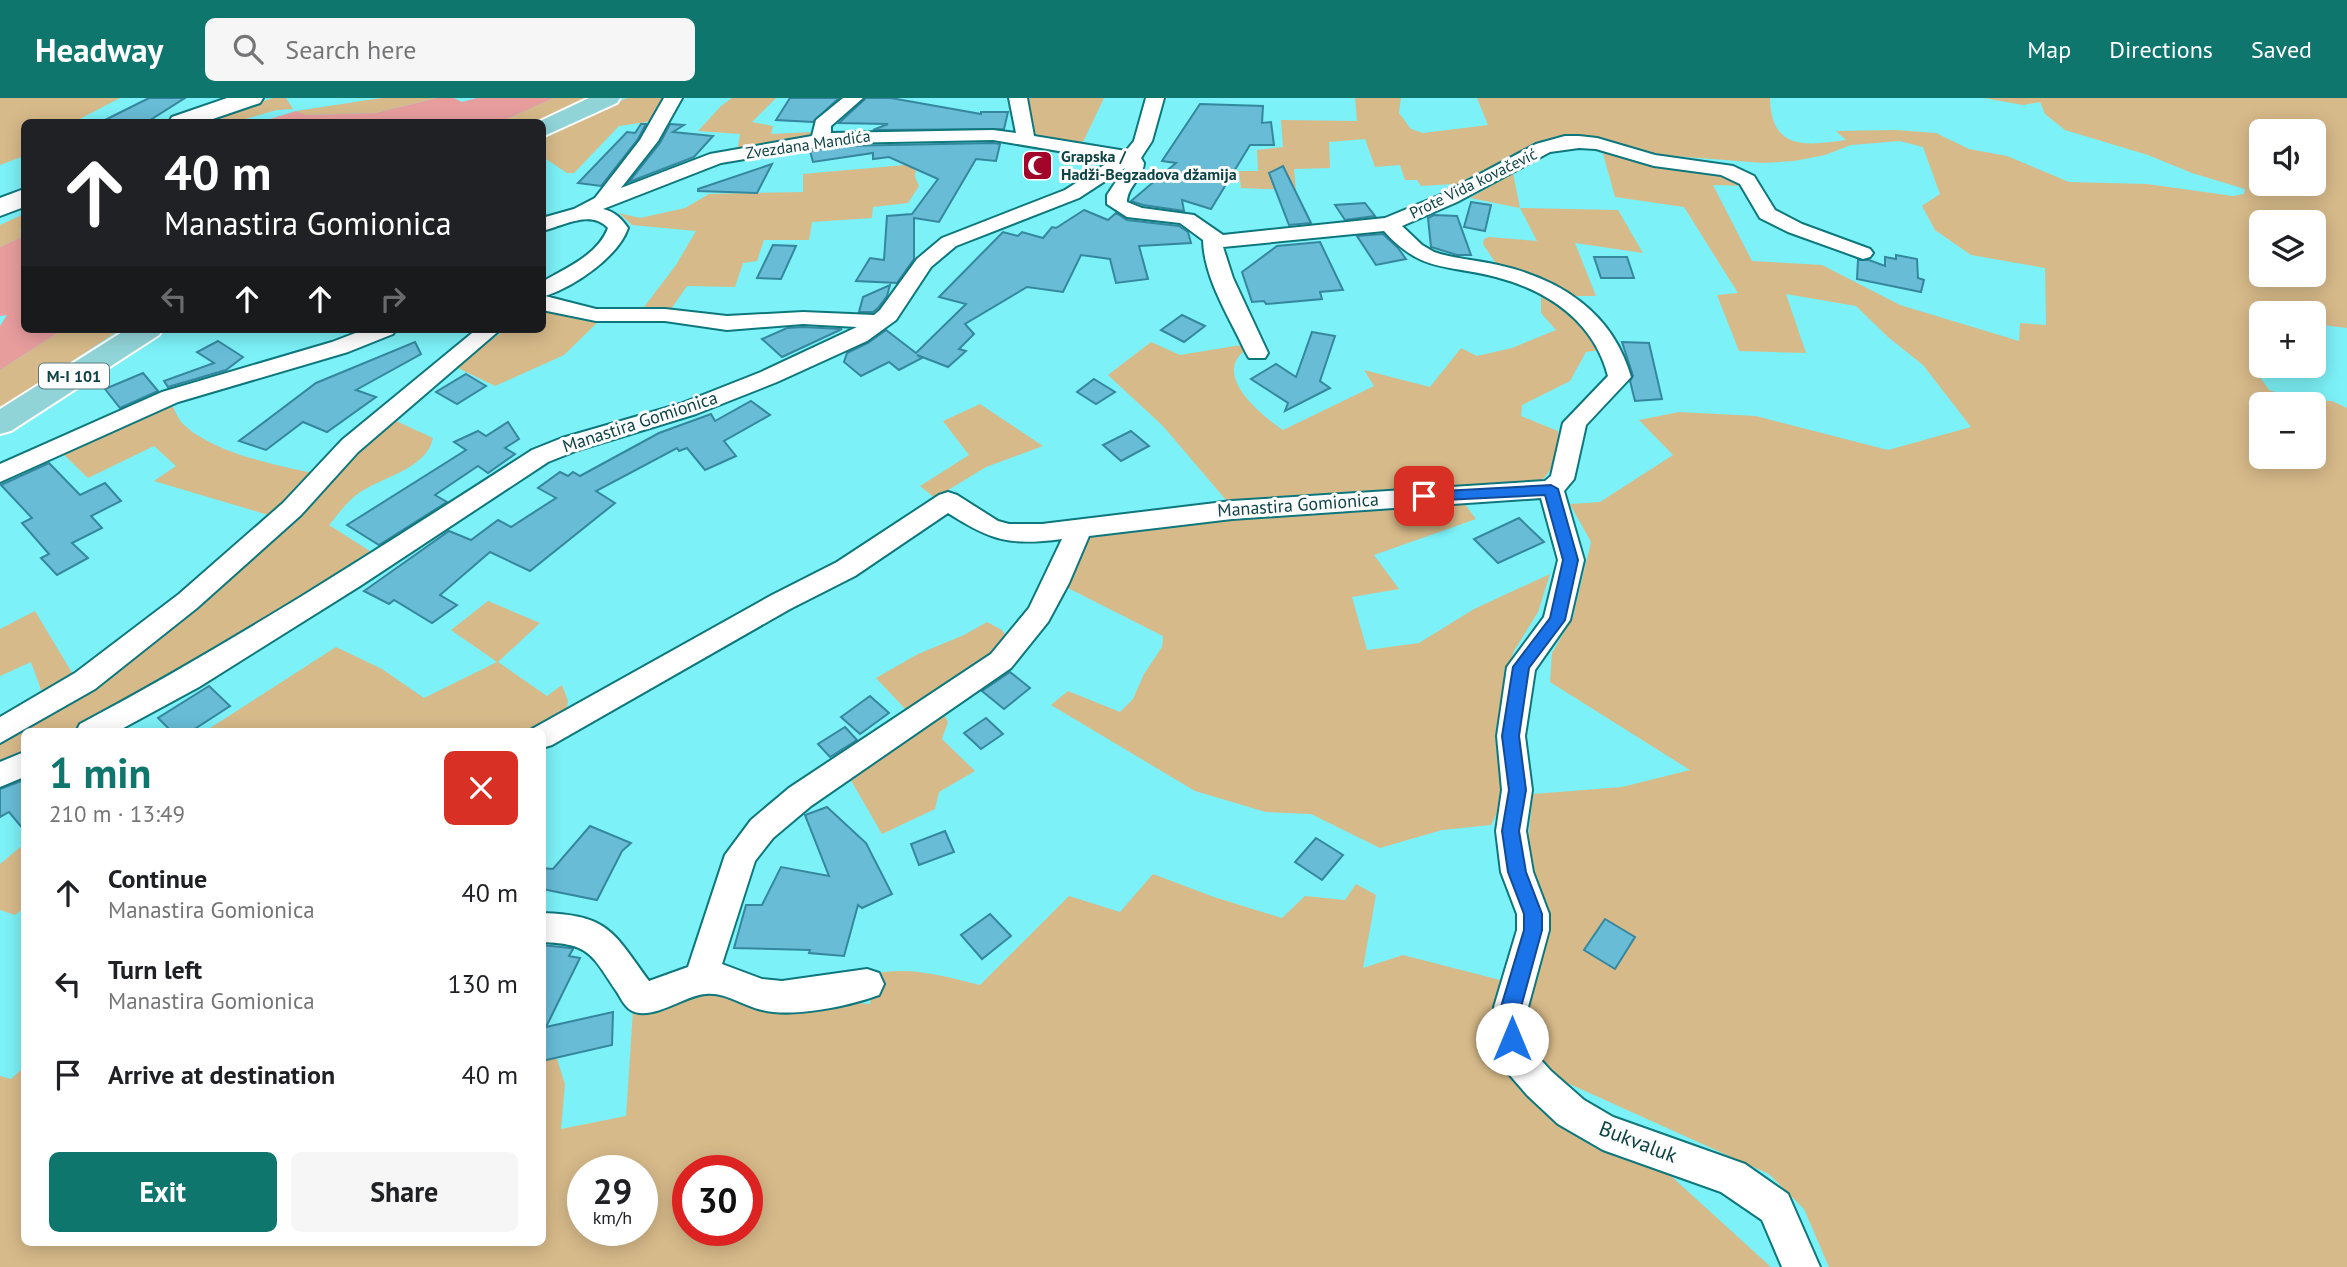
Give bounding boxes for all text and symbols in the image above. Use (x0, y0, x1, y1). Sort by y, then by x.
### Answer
search box (205, 18, 695, 81)
text: Headway (35, 28, 163, 71)
icon: search (229, 30, 267, 68)
text: Search here (285, 33, 416, 66)
text: Map (2027, 34, 2071, 65)
text: Directions (2109, 34, 2213, 65)
text: Saved (2251, 34, 2312, 65)
map controls (2249, 119, 2326, 469)
button: sound (2249, 119, 2326, 196)
street label: Zvezdana Mandića (744, 125, 872, 163)
text: 40 m (164, 140, 271, 204)
street label: Prote Vida kovačević (1406, 144, 1540, 222)
place label: Grapska / Hadži-Begzadova džamija (1061, 146, 1237, 184)
icon: ahead (49, 147, 140, 238)
mosque icon: Grapska / Hadži-Begzadova džamija (1021, 148, 1055, 182)
text: Manastira Gomionica (164, 202, 452, 244)
button: layers (2249, 210, 2326, 287)
icon: left (155, 280, 193, 318)
icon: ahead (228, 280, 266, 318)
icon: ahead (301, 280, 339, 318)
icon: right (374, 280, 412, 318)
button: + (2249, 301, 2326, 378)
road number: M-I 101 (39, 364, 109, 388)
street label: Manastira Gomionica (559, 386, 720, 457)
button: − (2249, 392, 2326, 469)
pin (1394, 466, 1454, 526)
icon: arrive (1405, 477, 1443, 515)
street label: Manastira Gomionica (1216, 487, 1379, 522)
text: 1 min (49, 745, 151, 800)
button: close (444, 751, 518, 825)
text: 210 m · 13:49 (49, 799, 185, 828)
text: Continue (108, 862, 207, 895)
icon: ahead (49, 874, 87, 912)
text: 40 m (462, 876, 518, 909)
text: Manastira Gomionica (108, 895, 315, 924)
text: Turn left (108, 953, 202, 986)
icon: left (49, 965, 87, 1003)
text: 130 m (447, 967, 518, 1000)
text: Manastira Gomionica (108, 986, 315, 1015)
position arrow (1475, 1002, 1549, 1076)
icon: arrive (49, 1056, 87, 1094)
text: Arrive at destination (108, 1058, 335, 1091)
text: 40 m (462, 1058, 518, 1091)
street label: Bukvaluk (1595, 1114, 1681, 1169)
button: Exit (49, 1152, 277, 1232)
button: Share (291, 1152, 518, 1232)
speed limit sign: 30 (672, 1155, 763, 1246)
text: 29 (593, 1168, 632, 1214)
text: km/h (593, 1206, 632, 1229)

